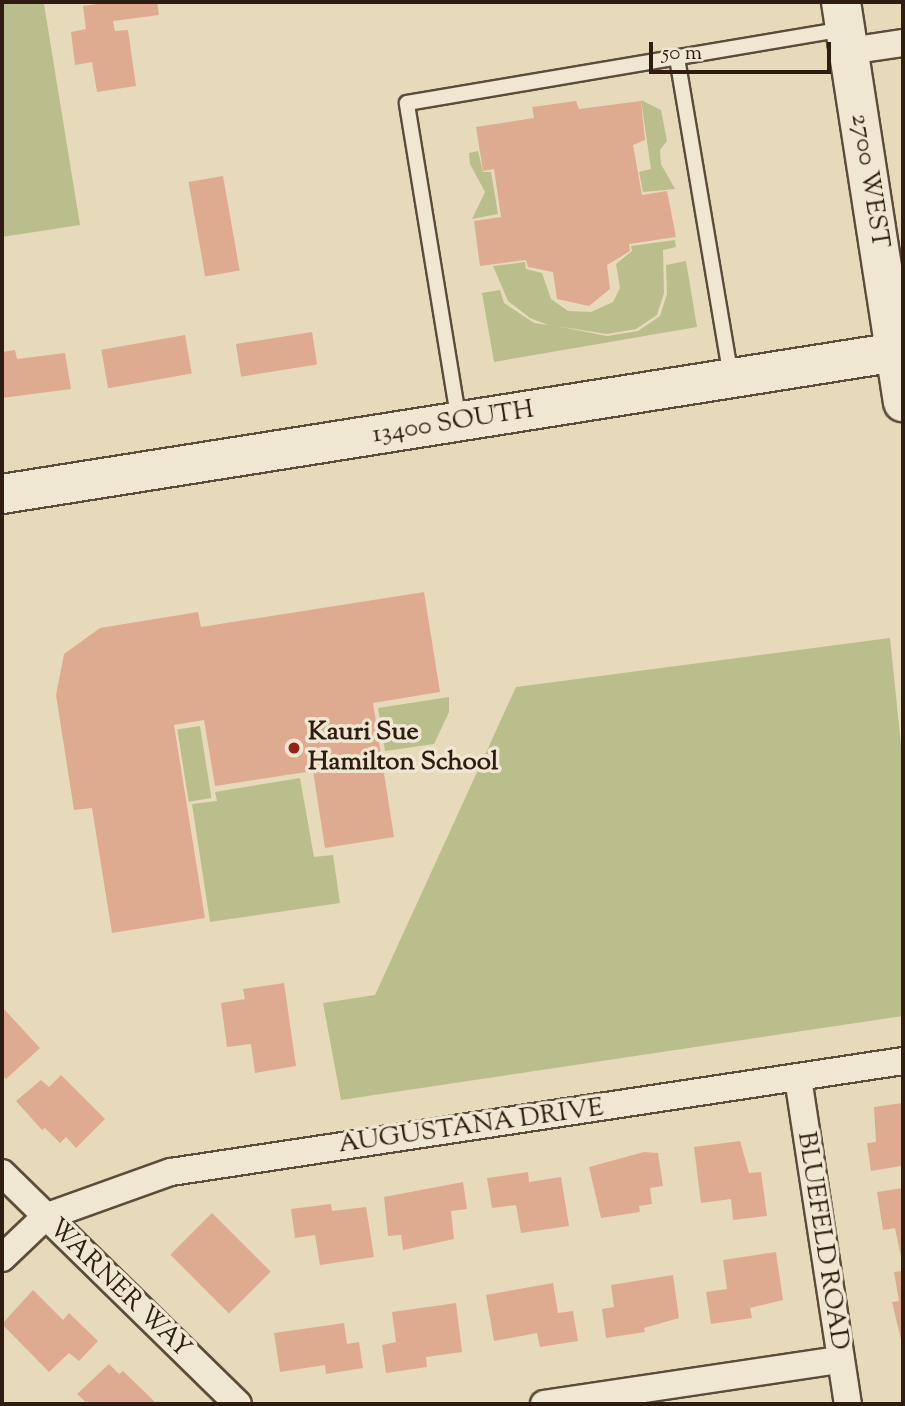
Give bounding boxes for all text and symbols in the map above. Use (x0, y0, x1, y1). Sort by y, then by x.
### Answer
scale bar (653, 28, 835, 72)
text: 50 m (662, 39, 702, 69)
street label: 2700 WEST (843, 111, 895, 251)
street label: 13400 SOUTH (370, 395, 536, 451)
place label: Kauri Sue Hamilton School (308, 717, 498, 778)
marker: Kauri Sue Hamilton School (286, 740, 302, 756)
street label: AUGUSTANA DRIVE (336, 1093, 606, 1161)
street label: BLUEFELD ROAD (789, 1130, 855, 1352)
street label: WARNER WAY (41, 1213, 197, 1365)

